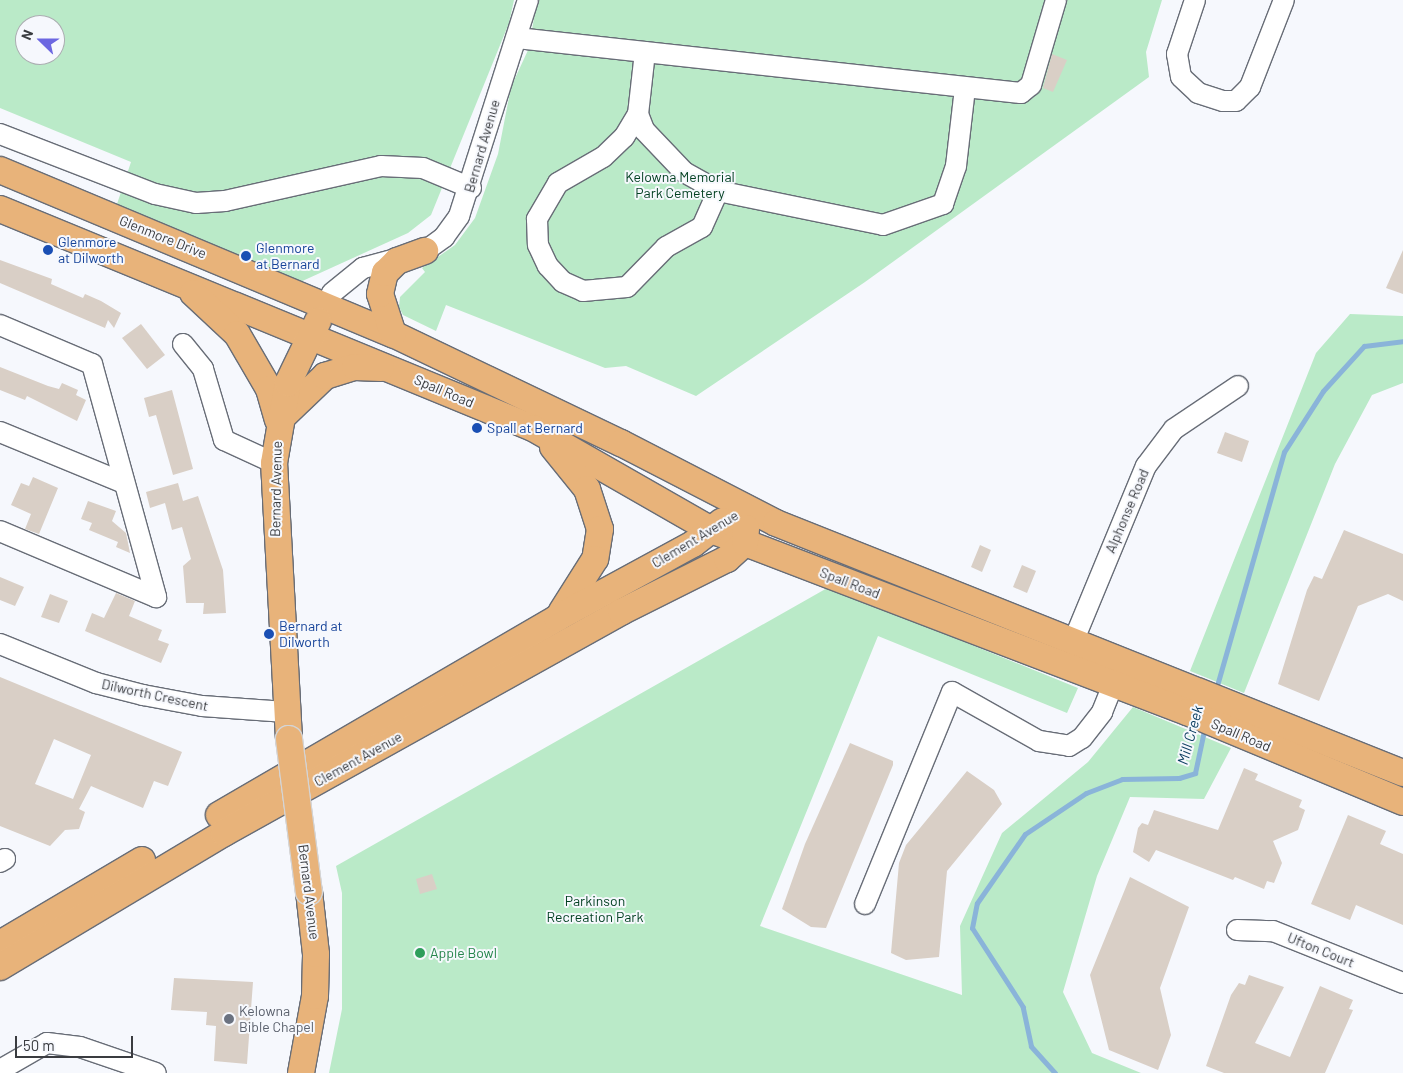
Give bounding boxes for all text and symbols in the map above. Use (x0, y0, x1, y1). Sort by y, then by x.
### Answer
north arrow (15, 15, 65, 65)
text: N (17, 27, 36, 42)
street label: Bernard Avenue (461, 98, 503, 194)
park label: Kelowna Memorial Park Cemetery (625, 169, 735, 202)
street label: Glenmore Drive (117, 212, 209, 262)
place label: Glenmore at Dilworth (58, 234, 124, 266)
place label: Glenmore at Bernard (256, 240, 320, 272)
marker: Glenmore at Dilworth (42, 244, 54, 256)
marker: Glenmore at Bernard (240, 250, 252, 262)
street label: Spall Road (412, 371, 476, 411)
place label: Spall at Bernard (487, 420, 583, 436)
marker: Spall at Bernard (471, 422, 483, 434)
street label: Bernard Avenue (267, 441, 285, 537)
street label: Alphonse Road (1102, 466, 1152, 556)
street label: Clement Avenue (649, 507, 741, 571)
street label: Spall Road (817, 564, 883, 602)
place label: Bernard at Dilworth (279, 618, 343, 650)
marker: Bernard at Dilworth (263, 628, 275, 640)
street label: Dilworth Crescent (100, 675, 210, 715)
water label: Mill Creek (1173, 703, 1207, 767)
street label: Spall Road (1209, 715, 1273, 755)
street label: Clement Avenue (311, 728, 405, 790)
street label: Bernard Avenue (295, 843, 323, 941)
park label: Parkinson Recreation Park (547, 893, 643, 926)
street label: Ufton Court (1285, 929, 1357, 971)
place label: Apple Bowl (430, 945, 497, 961)
marker: Apple Bowl (414, 947, 426, 959)
place label: Kelowna Bible Chapel (239, 1003, 314, 1036)
marker: Kelowna Bible Chapel (223, 1013, 235, 1025)
scale bar (18, 1026, 135, 1058)
text: 50 m (23, 1036, 55, 1054)

